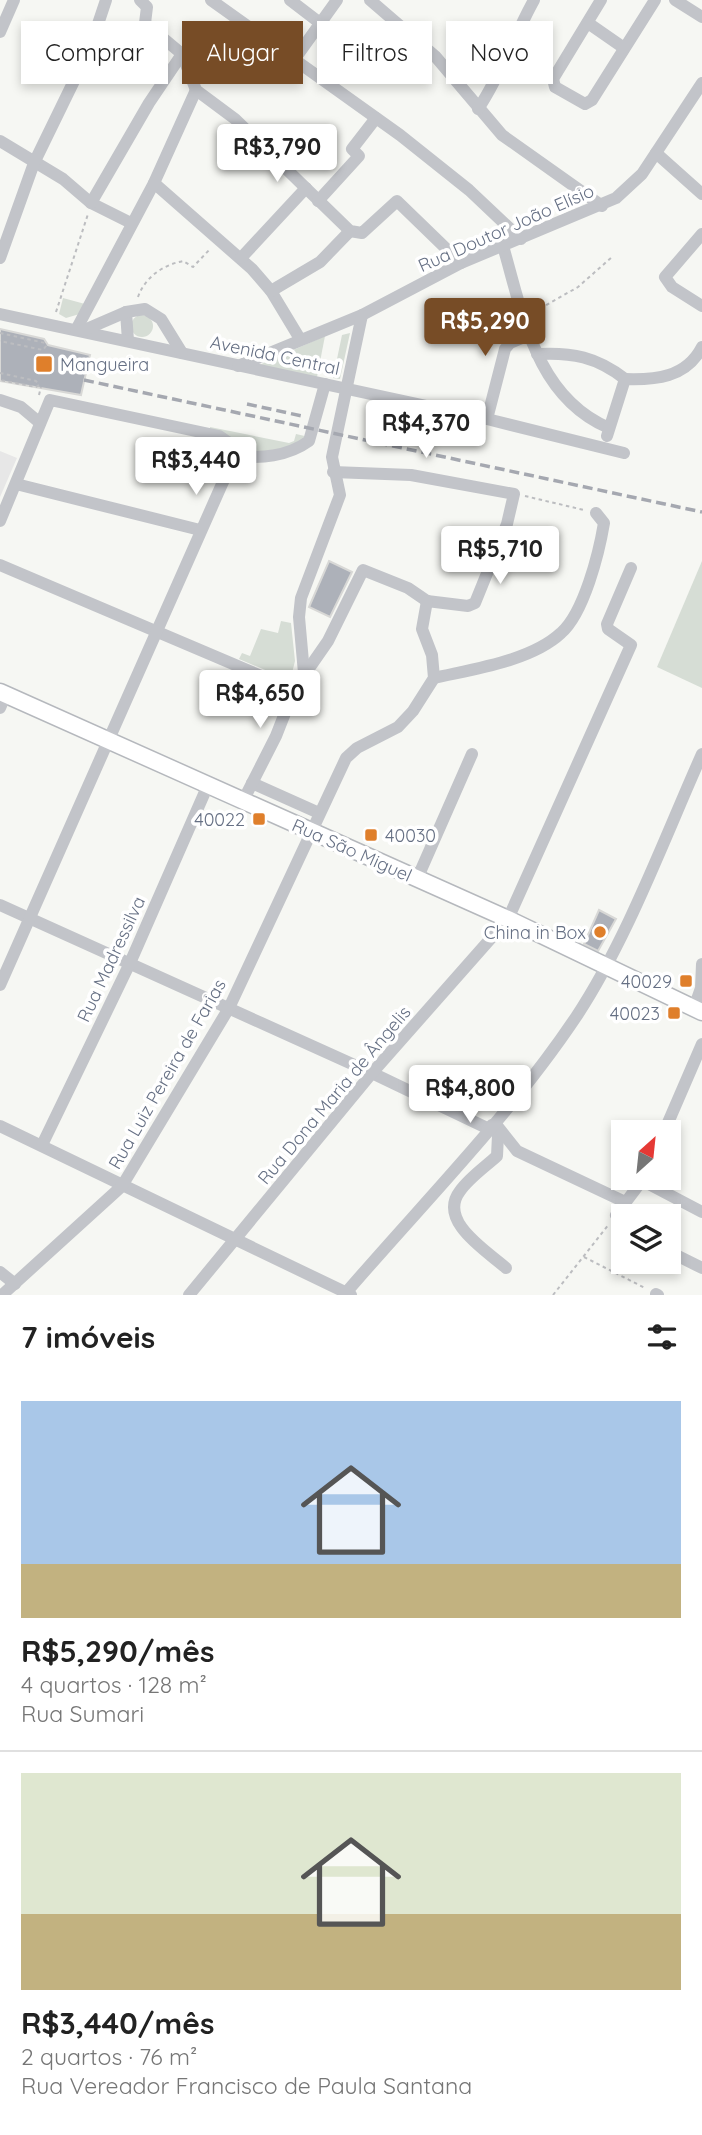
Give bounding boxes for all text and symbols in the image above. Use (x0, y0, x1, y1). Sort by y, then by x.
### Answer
chip: Comprar (21, 21, 168, 84)
chip: Alugar (182, 21, 303, 84)
chip: Filtros (317, 21, 432, 84)
chip: Novo (446, 21, 553, 84)
pin: R$3,790 (212, 124, 342, 184)
text: R$3,790 (233, 132, 321, 161)
street label: Rua Doutor João Elísio (414, 179, 598, 277)
pin: R$5,290 (420, 298, 550, 358)
text: R$5,290 (440, 306, 530, 335)
street label: Avenida Central (208, 330, 342, 380)
place label: Mangueira (60, 353, 149, 376)
marker: Mangueira (34, 354, 54, 374)
pin: R$4,370 (361, 400, 491, 460)
text: R$4,370 (382, 408, 470, 437)
pin: R$3,440 (131, 438, 261, 497)
text: R$3,440 (151, 445, 241, 474)
pin: R$5,710 (435, 526, 565, 586)
text: R$5,710 (457, 534, 543, 563)
pin: R$4,650 (195, 670, 325, 730)
text: R$4,650 (215, 678, 305, 707)
place label: 40022 (194, 808, 245, 831)
marker: 40022 (251, 811, 267, 827)
street label: Rua São Miguel (288, 813, 416, 887)
place label: 40030 (385, 824, 436, 847)
marker: 40030 (363, 827, 379, 843)
street label: Rua Madressilva (72, 892, 150, 1026)
place label: China in Box (484, 921, 586, 944)
marker: China in Box (592, 924, 608, 940)
place label: 40029 (621, 970, 672, 993)
marker: 40029 (678, 973, 694, 989)
street label: Rua Luiz Pereira de Farias (103, 975, 231, 1173)
street label: Rua Dona Maria de Ângelis (253, 1001, 415, 1189)
place label: 40023 (610, 1002, 660, 1025)
marker: 40023 (666, 1005, 682, 1021)
pin: R$4,800 (405, 1066, 535, 1125)
text: R$4,800 (425, 1073, 515, 1102)
north arrow (611, 1120, 681, 1190)
map controls (611, 1120, 681, 1274)
button: layers (611, 1204, 681, 1274)
text: 7 imóveis (21, 1318, 155, 1356)
icon: filters (643, 1318, 681, 1356)
icon: home (288, 1447, 414, 1573)
text: R$5,290/mês (21, 1632, 214, 1670)
text: 4 quartos · 128 m² (21, 1670, 207, 1699)
text: Rua Sumari (21, 1699, 144, 1728)
icon: home (288, 1819, 414, 1945)
text: R$3,440/mês (21, 2004, 214, 2042)
text: 2 quartos · 76 m² (21, 2042, 197, 2071)
text: Rua Vereador Francisco de Paula Santana (21, 2071, 472, 2100)

